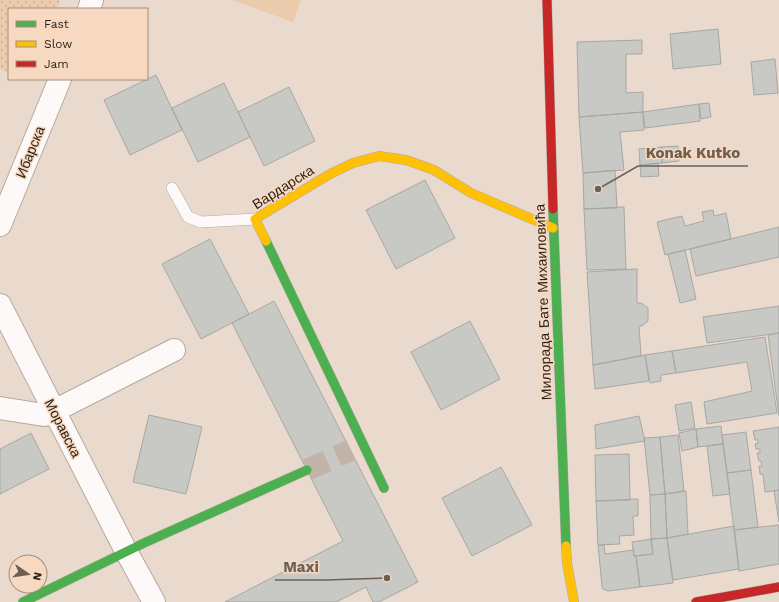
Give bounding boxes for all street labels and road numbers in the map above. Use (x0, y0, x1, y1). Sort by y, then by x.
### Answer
street label: Ибарска (12, 124, 48, 180)
street label: Вардарска (249, 162, 317, 212)
street label: Милорада Бате Михаиловића (532, 203, 554, 400)
street label: Моравска (41, 396, 85, 460)

